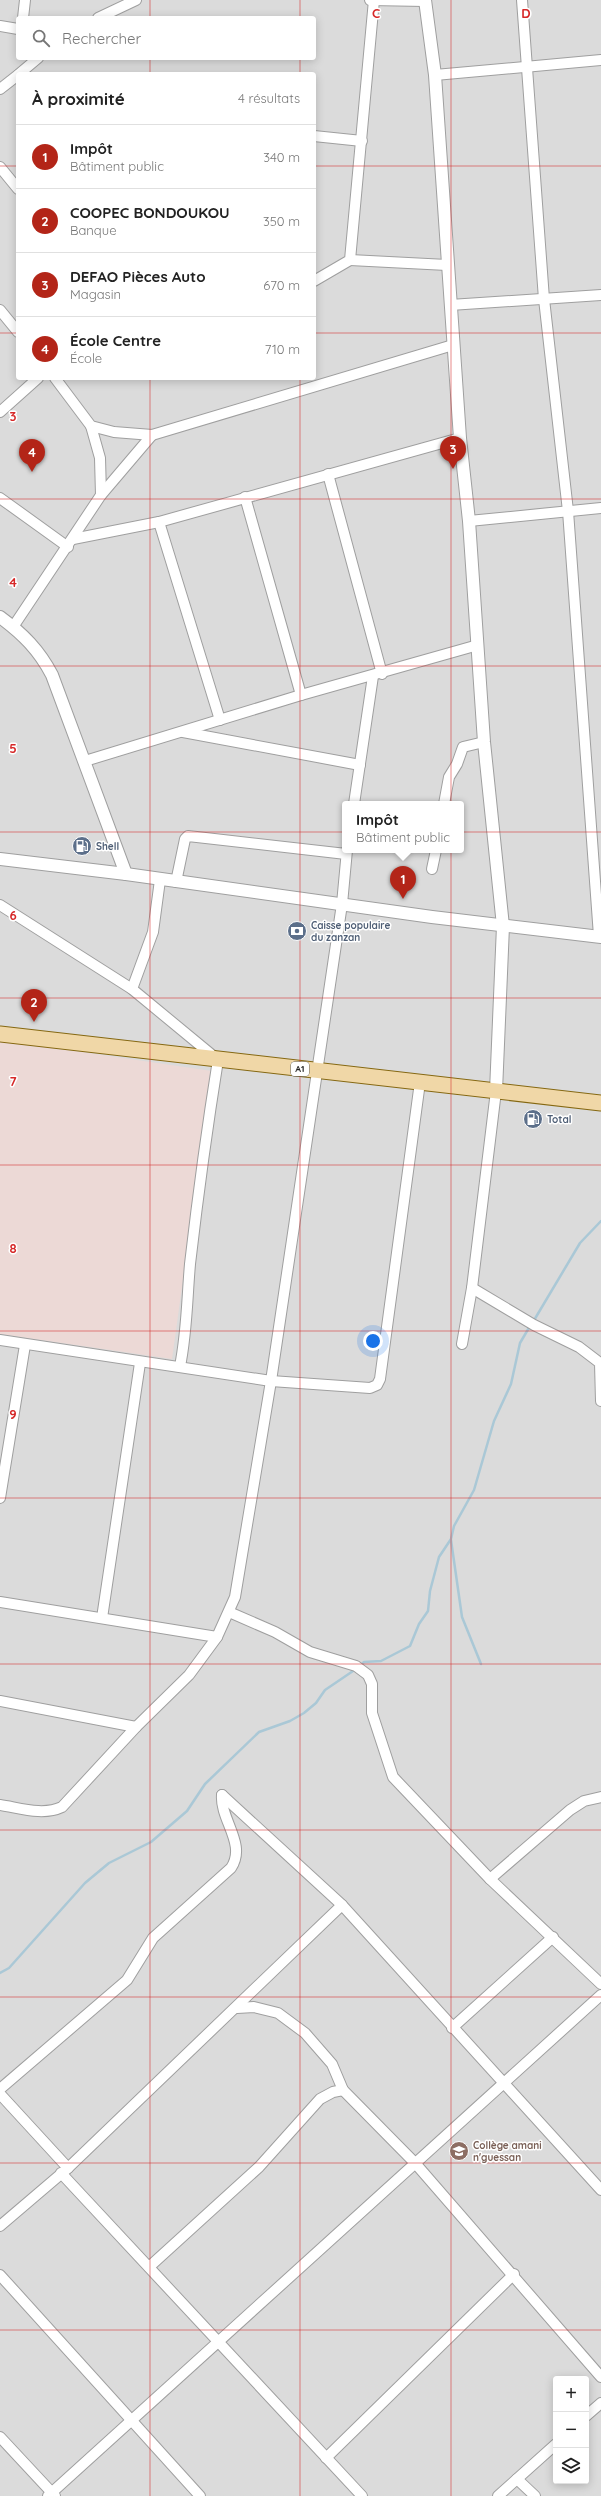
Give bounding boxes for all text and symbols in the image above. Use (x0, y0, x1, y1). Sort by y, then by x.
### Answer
text: C (372, 5, 380, 21)
text: D (521, 5, 531, 21)
search box (16, 16, 316, 60)
icon: search (30, 27, 52, 49)
text: Rechercher (62, 29, 141, 48)
text: À proximité (32, 88, 125, 109)
text: 4 résultats (238, 90, 300, 106)
text: Impôt (70, 139, 113, 158)
text: 1 (42, 149, 48, 165)
text: 340 m (263, 149, 300, 165)
text: Bâtiment public (70, 158, 164, 174)
text: COOPEC BONDOUKOU (70, 203, 230, 222)
text: 2 (41, 213, 49, 229)
text: 350 m (263, 213, 300, 229)
text: Banque (70, 222, 116, 238)
text: DEFAO Pièces Auto (70, 267, 206, 286)
text: 3 (42, 277, 48, 293)
text: 670 m (263, 277, 300, 293)
text: Magasin (70, 286, 121, 302)
text: École Centre (70, 331, 161, 350)
text: 4 (41, 341, 49, 357)
text: 710 m (265, 341, 300, 357)
text: École (70, 350, 102, 366)
text: 3 (10, 408, 17, 424)
pin: 3 (440, 436, 466, 469)
pin: 4 (19, 439, 45, 472)
text: 4 (9, 574, 17, 590)
text: 5 (9, 740, 17, 756)
popup (342, 801, 464, 853)
text: Impôt (356, 810, 399, 829)
text: Bâtiment public (356, 829, 450, 845)
fuel station icon: Shell (71, 835, 93, 857)
place label: Shell (96, 840, 119, 853)
pin: 1 (390, 866, 416, 899)
text: 6 (9, 907, 17, 923)
place label: Caisse populaire du zanzan (311, 919, 390, 944)
bank icon: Caisse populaire du zanzan (286, 920, 308, 942)
pin: 2 (21, 989, 47, 1022)
road number: A1 (291, 1062, 309, 1076)
text: 7 (9, 1073, 17, 1089)
fuel station icon: Total (522, 1108, 544, 1130)
place label: Total (547, 1113, 571, 1126)
text: 8 (9, 1240, 17, 1256)
your location (363, 1331, 383, 1351)
text: 9 (9, 1406, 17, 1422)
place label: Collège amani n'guessan (473, 2139, 542, 2164)
school or university icon: Collège amani n'guessan (448, 2140, 470, 2162)
map controls (553, 2376, 589, 2484)
button: + (553, 2376, 589, 2412)
button: − (553, 2412, 589, 2448)
button: layers (553, 2448, 589, 2484)

